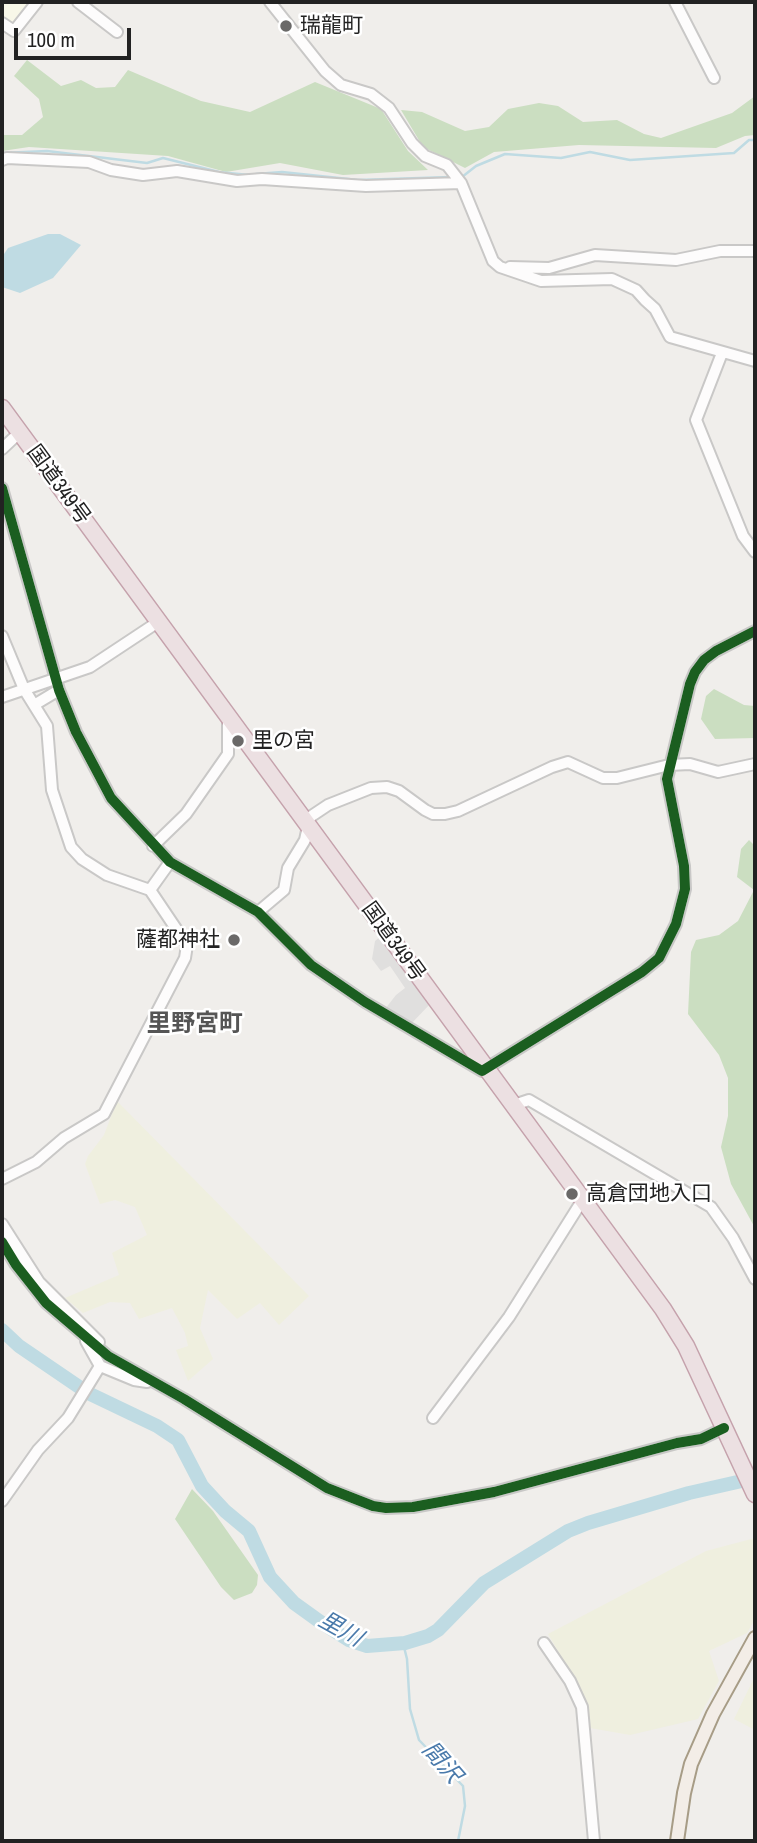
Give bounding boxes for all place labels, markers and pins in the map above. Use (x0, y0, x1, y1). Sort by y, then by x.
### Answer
place label: 瑞龍町 (300, 13, 363, 39)
marker: 瑞龍町 (278, 18, 294, 34)
place label: 里の宮 (252, 728, 315, 754)
marker: 里の宮 (230, 733, 246, 749)
place label: 薩都神社 (136, 927, 220, 953)
marker: 薩都神社 (226, 932, 242, 948)
place label: 高倉団地入口 (586, 1181, 712, 1207)
marker: 高倉団地入口 (564, 1186, 580, 1202)

